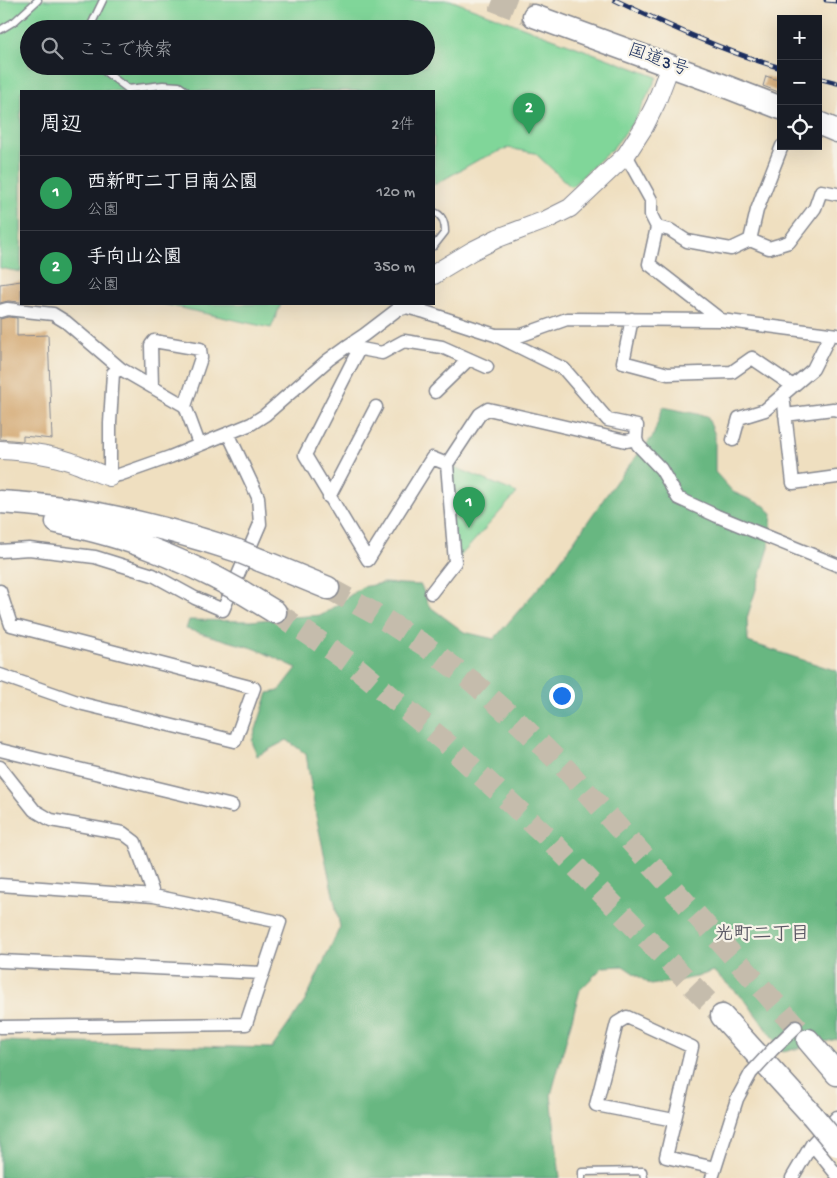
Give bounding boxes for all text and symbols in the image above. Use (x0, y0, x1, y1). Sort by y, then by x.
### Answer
map controls (777, 15, 822, 150)
button: + (777, 15, 822, 60)
search box (20, 20, 435, 75)
icon: search (38, 34, 66, 62)
street label: 国道3号 (625, 39, 692, 82)
text: ここで検索 (78, 40, 173, 63)
button: − (777, 60, 822, 105)
pin: 2 (513, 93, 545, 134)
button: locate (777, 105, 822, 150)
text: 周辺 (40, 114, 82, 139)
text: 2件 (391, 117, 415, 136)
text: 西新町二丁目南公園 (87, 172, 258, 195)
text: 1 (53, 184, 59, 203)
text: 120 m (376, 184, 415, 203)
text: 公園 (87, 202, 119, 221)
text: 手向山公園 (87, 247, 182, 270)
text: 2 (52, 259, 60, 278)
text: 350 m (374, 259, 415, 278)
text: 公園 (87, 277, 119, 296)
pin: 1 (453, 487, 485, 528)
your location (549, 683, 575, 709)
district label: 光町二丁目 (714, 923, 810, 947)

